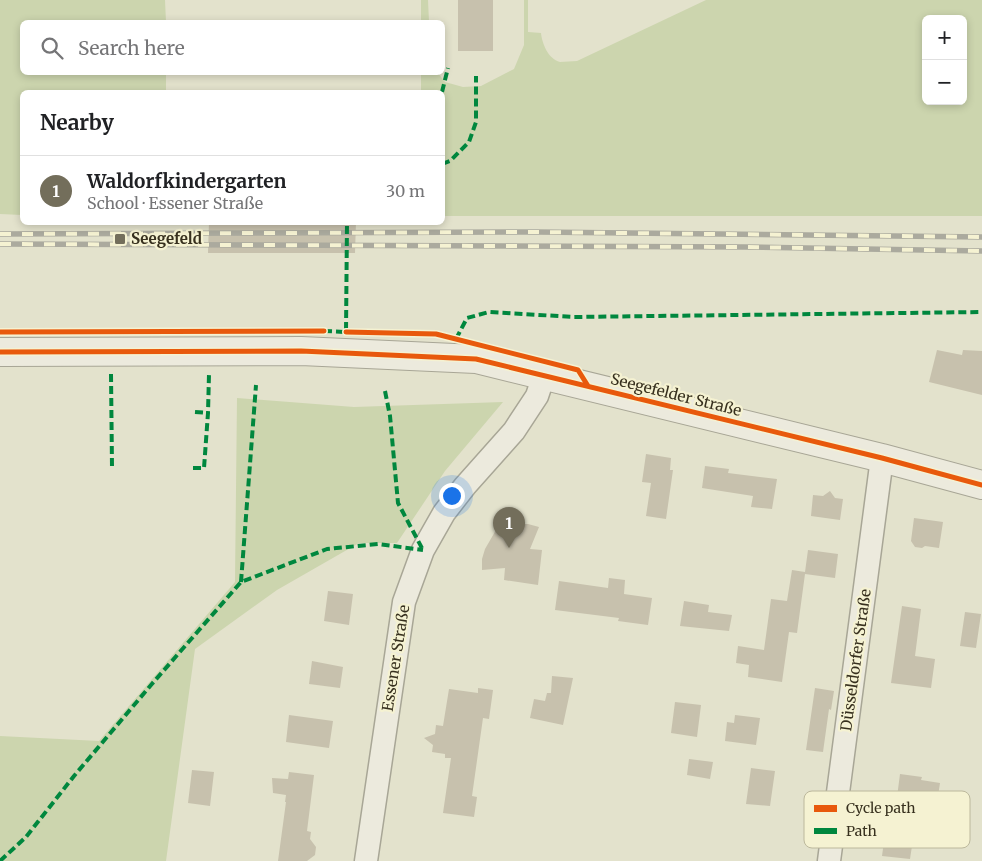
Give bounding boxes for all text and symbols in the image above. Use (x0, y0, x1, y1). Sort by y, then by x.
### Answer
map controls (922, 15, 967, 105)
button: + (922, 15, 967, 60)
search box (20, 20, 445, 75)
icon: search (38, 34, 66, 62)
text: Search here (78, 36, 185, 60)
button: − (922, 60, 967, 105)
text: Nearby (40, 109, 114, 136)
text: Waldorfkindergarten (87, 169, 286, 193)
text: 1 (52, 181, 60, 201)
text: 30 m (386, 181, 425, 201)
text: School · Essener Straße (87, 193, 263, 213)
place label: Seegefeld (131, 229, 202, 248)
marker: Seegefeld (113, 232, 127, 246)
street label: Seegefelder Straße (609, 369, 744, 420)
your location (439, 483, 465, 509)
pin: 1 (493, 507, 525, 548)
street label: Düsseldorfer Straße (836, 587, 875, 732)
street label: Essener Straße (378, 603, 413, 713)
legend (804, 791, 970, 848)
text: Cycle path (846, 799, 916, 817)
text: Path (846, 822, 877, 840)

